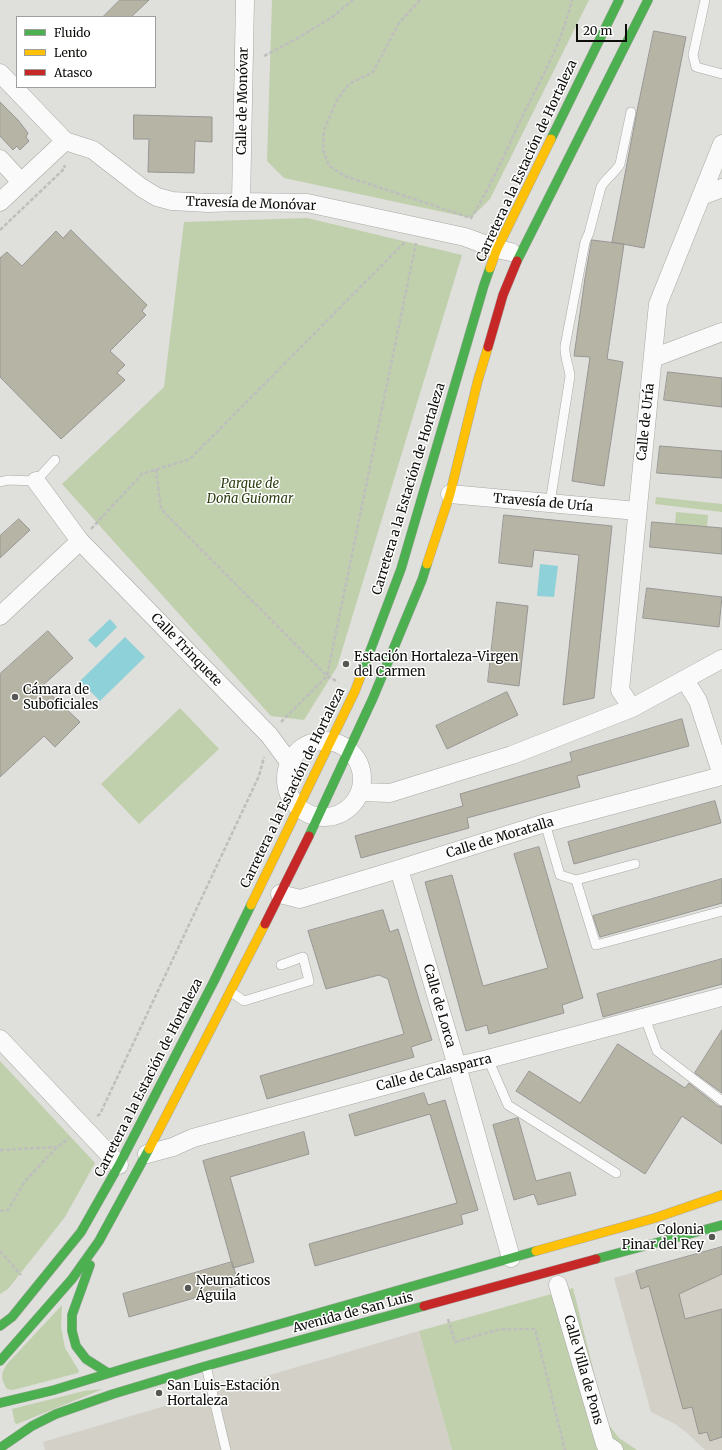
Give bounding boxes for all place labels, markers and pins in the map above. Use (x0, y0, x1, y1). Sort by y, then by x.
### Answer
place label: Estación Hortaleza-Virgen del Carmen (354, 649, 519, 680)
marker: Estación Hortaleza-Virgen del Carmen (341, 659, 351, 669)
place label: Cámara de Suboficiales (23, 682, 98, 713)
marker: Cámara de Suboficiales (10, 692, 20, 702)
place label: Colonia Pinar del Rey (622, 1222, 704, 1253)
marker: Colonia Pinar del Rey (707, 1232, 717, 1242)
place label: Neumáticos Águila (196, 1273, 270, 1304)
marker: Neumáticos Águila (183, 1283, 193, 1293)
place label: San Luis-Estación Hortaleza (167, 1378, 279, 1409)
marker: San Luis-Estación Hortaleza (154, 1388, 164, 1398)

